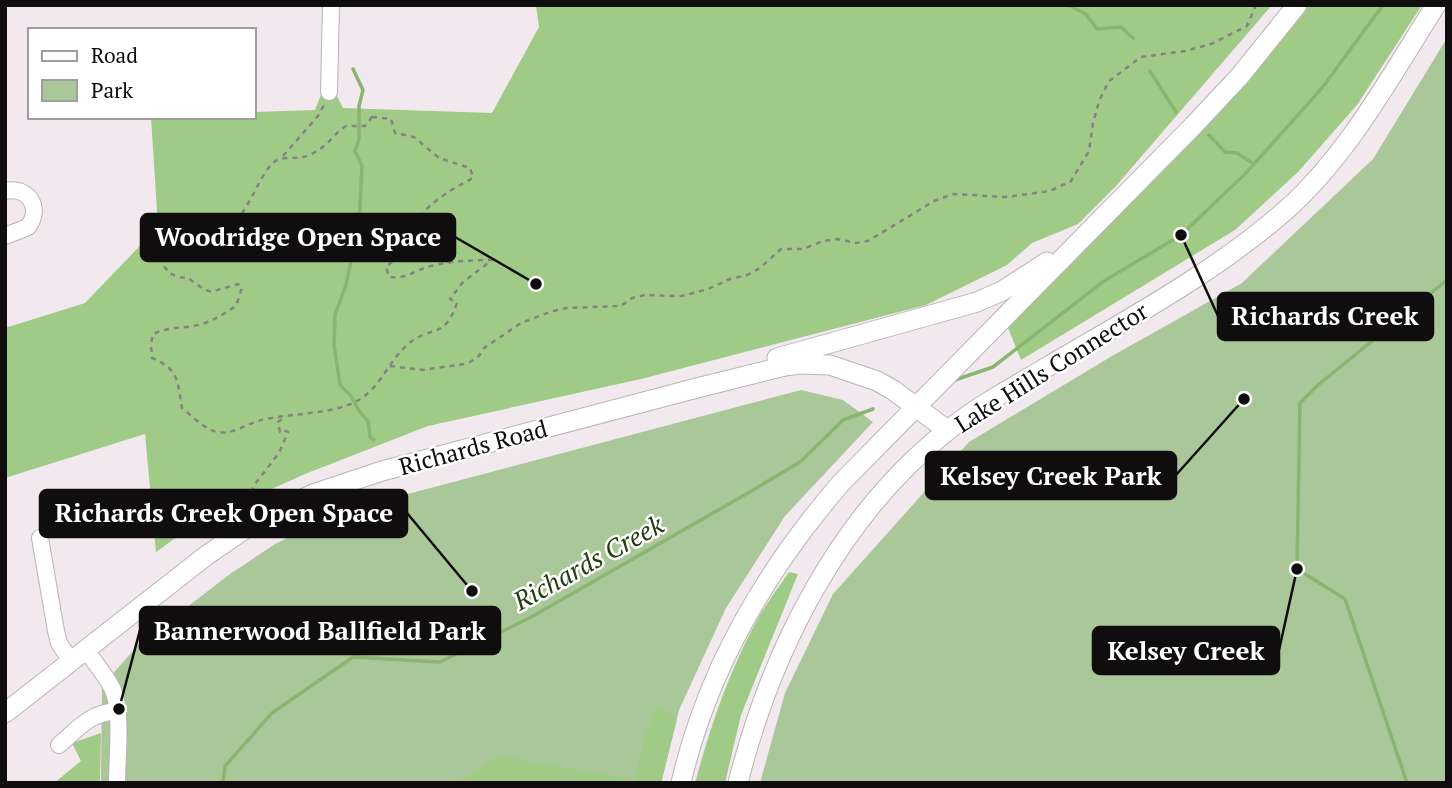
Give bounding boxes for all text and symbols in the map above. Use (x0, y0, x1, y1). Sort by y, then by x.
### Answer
legend (28, 28, 256, 119)
text: Road (91, 41, 138, 69)
text: Park (91, 76, 133, 104)
callout: Woodridge Open Space (141, 214, 455, 261)
text: Woodridge Open Space (155, 219, 441, 253)
callout: Richards Creek (1218, 293, 1433, 340)
street label: Lake Hills Connector (948, 294, 1154, 439)
text: Richards Creek (1231, 298, 1419, 332)
street label: Richards Road (395, 412, 551, 482)
callout: Kelsey Creek Park (926, 452, 1176, 499)
text: Kelsey Creek Park (940, 458, 1163, 492)
callout: Richards Creek Open Space (40, 490, 407, 537)
text: Richards Creek Open Space (55, 495, 393, 529)
water label: Richards Creek (506, 507, 669, 618)
callout: Bannerwood Ballfield Park (140, 607, 500, 654)
text: Bannerwood Ballfield Park (154, 613, 487, 647)
callout: Kelsey Creek (1093, 627, 1279, 674)
text: Kelsey Creek (1107, 633, 1265, 667)

